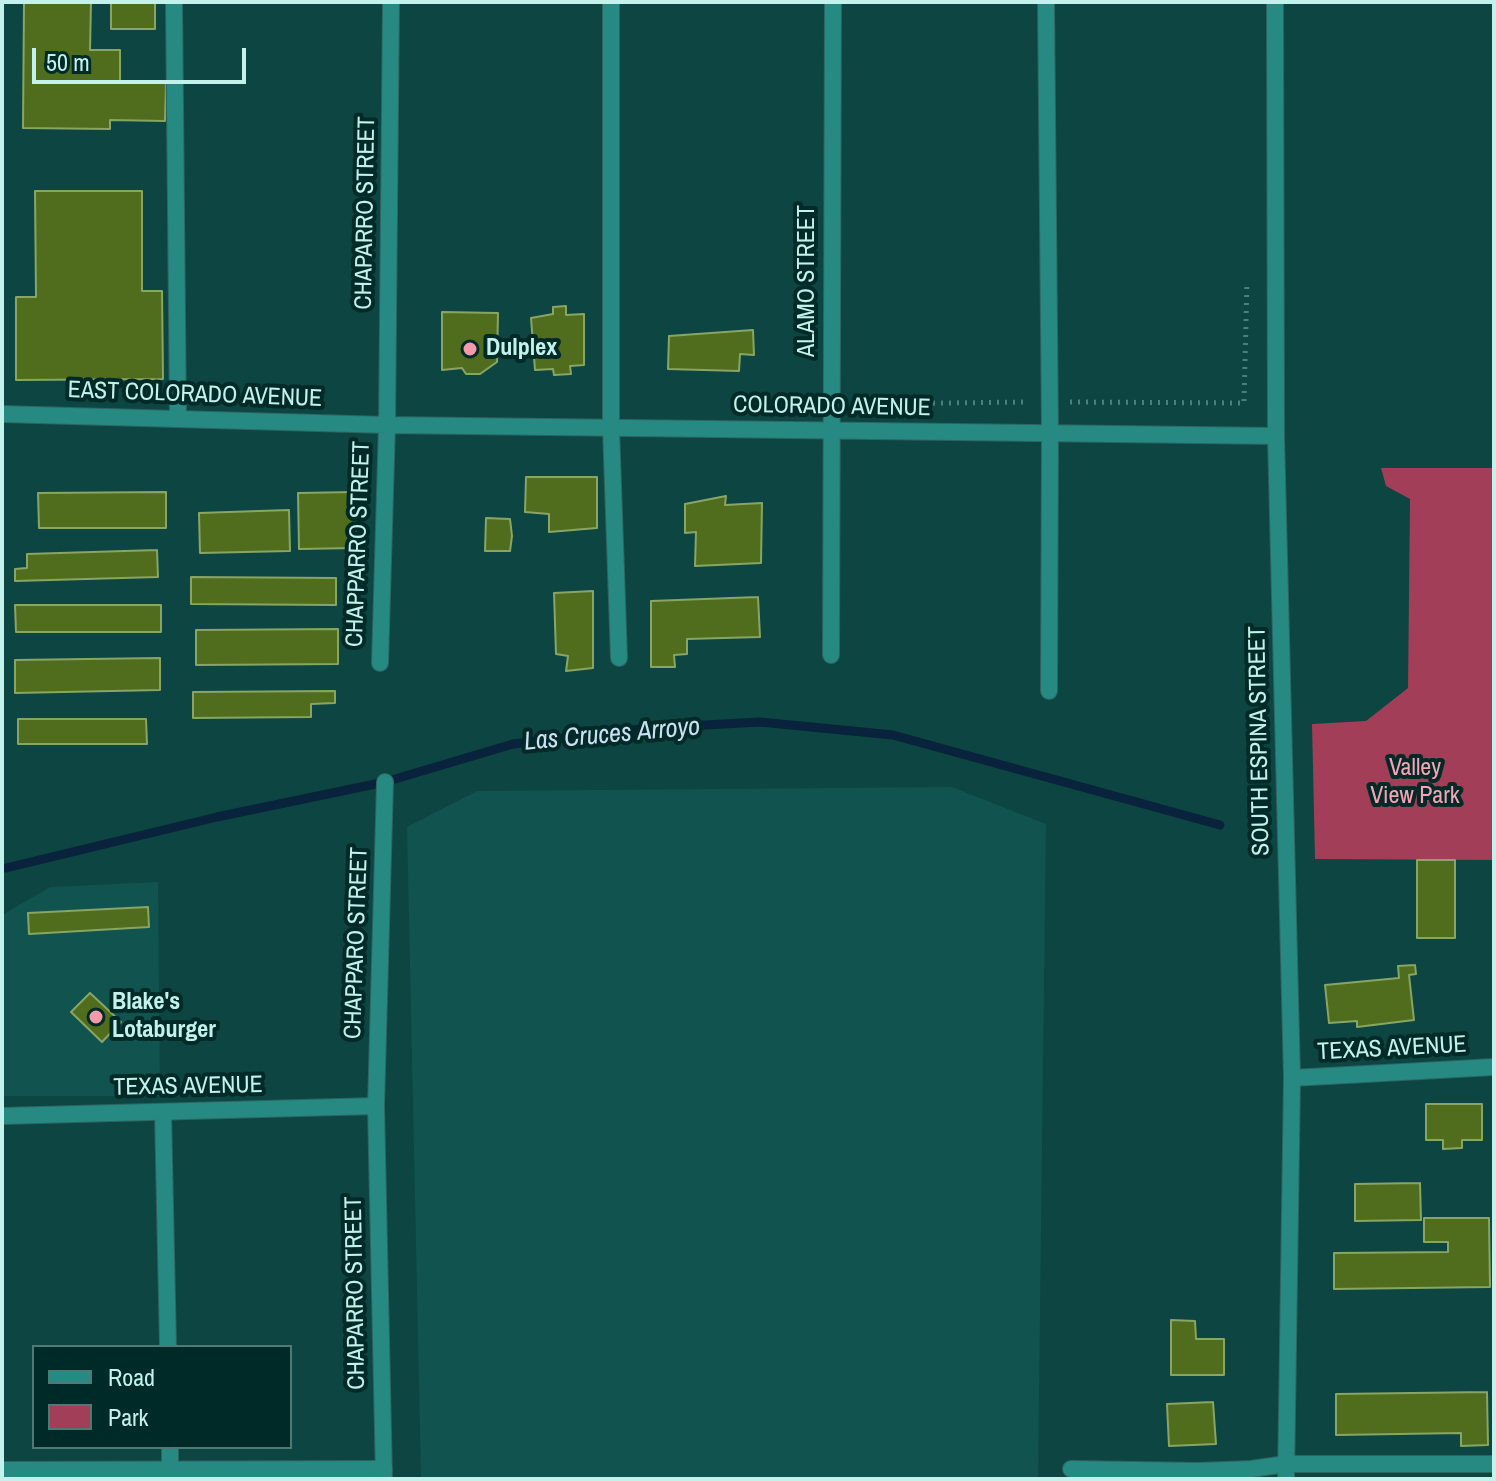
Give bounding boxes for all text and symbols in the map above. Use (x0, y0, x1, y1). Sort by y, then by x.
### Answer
scale bar (36, 32, 250, 82)
text: 50 m (46, 46, 90, 78)
street label: CHAPARRO STREET (350, 116, 382, 310)
street label: ALAMO STREET (794, 205, 822, 357)
place label: Dulplex (486, 335, 557, 363)
marker: Dulplex (461, 340, 479, 358)
street label: EAST COLORADO AVENUE (67, 376, 323, 414)
street label: COLORADO AVENUE (733, 391, 931, 423)
street label: CHAPPARRO STREET (341, 440, 377, 648)
street label: SOUTH ESPINA STREET (1244, 626, 1276, 856)
water label: Las Cruces Arroyo (523, 712, 701, 758)
park label: Valley View Park (1370, 755, 1460, 811)
street label: CHAPPARO STREET (339, 846, 375, 1040)
place label: Blake's Lotaburger (112, 989, 216, 1045)
marker: Blake's Lotaburger (87, 1008, 105, 1026)
street label: TEXAS AVENUE (1317, 1031, 1467, 1067)
street label: TEXAS AVENUE (113, 1071, 263, 1103)
street label: CHAPARRO STREET (340, 1196, 372, 1390)
legend (32, 1345, 292, 1449)
text: Road (108, 1361, 155, 1393)
text: Park (108, 1401, 148, 1433)

